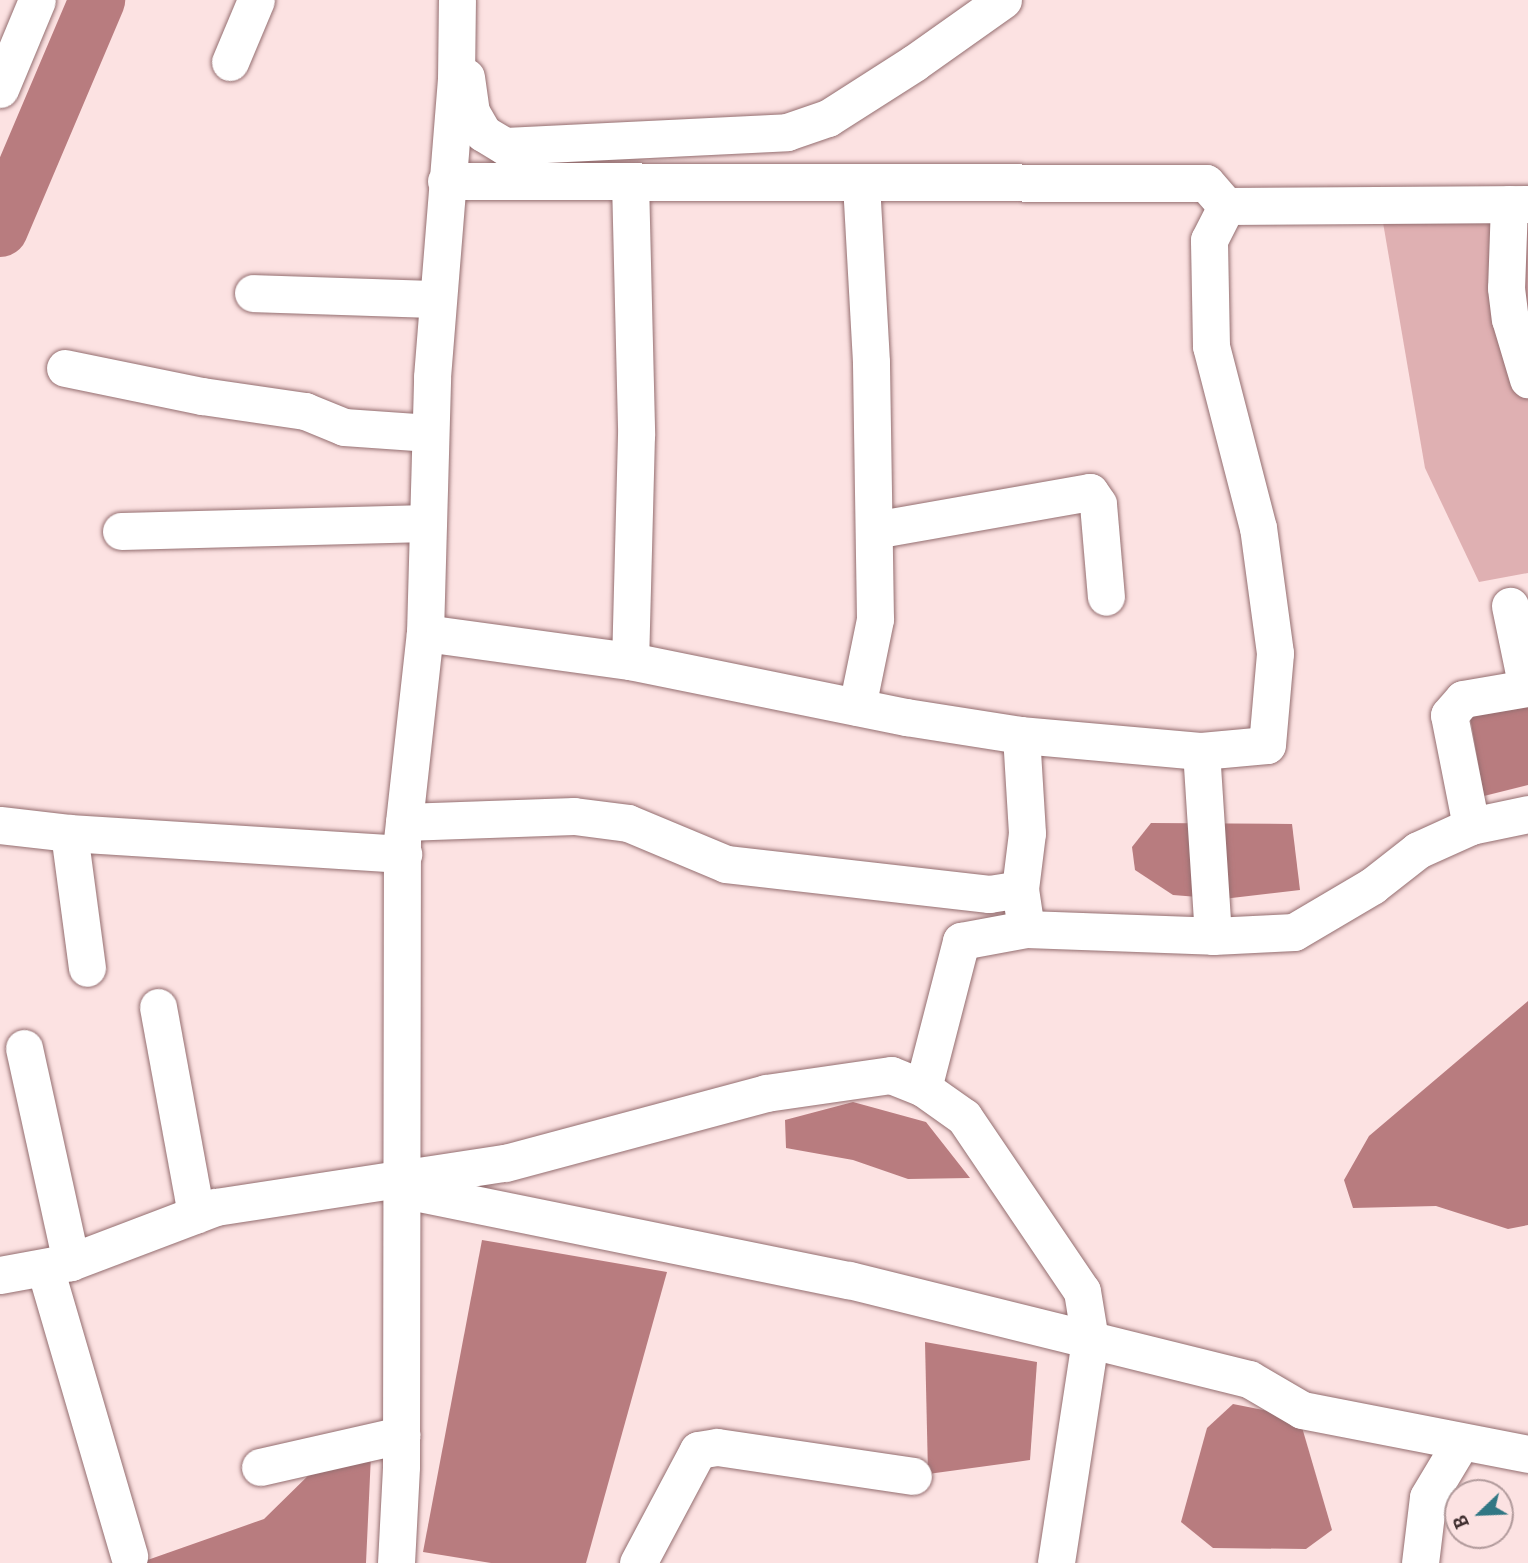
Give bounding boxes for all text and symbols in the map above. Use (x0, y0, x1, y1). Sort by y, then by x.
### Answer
north arrow (1444, 1479, 1514, 1549)
text: B (1448, 1511, 1474, 1532)

